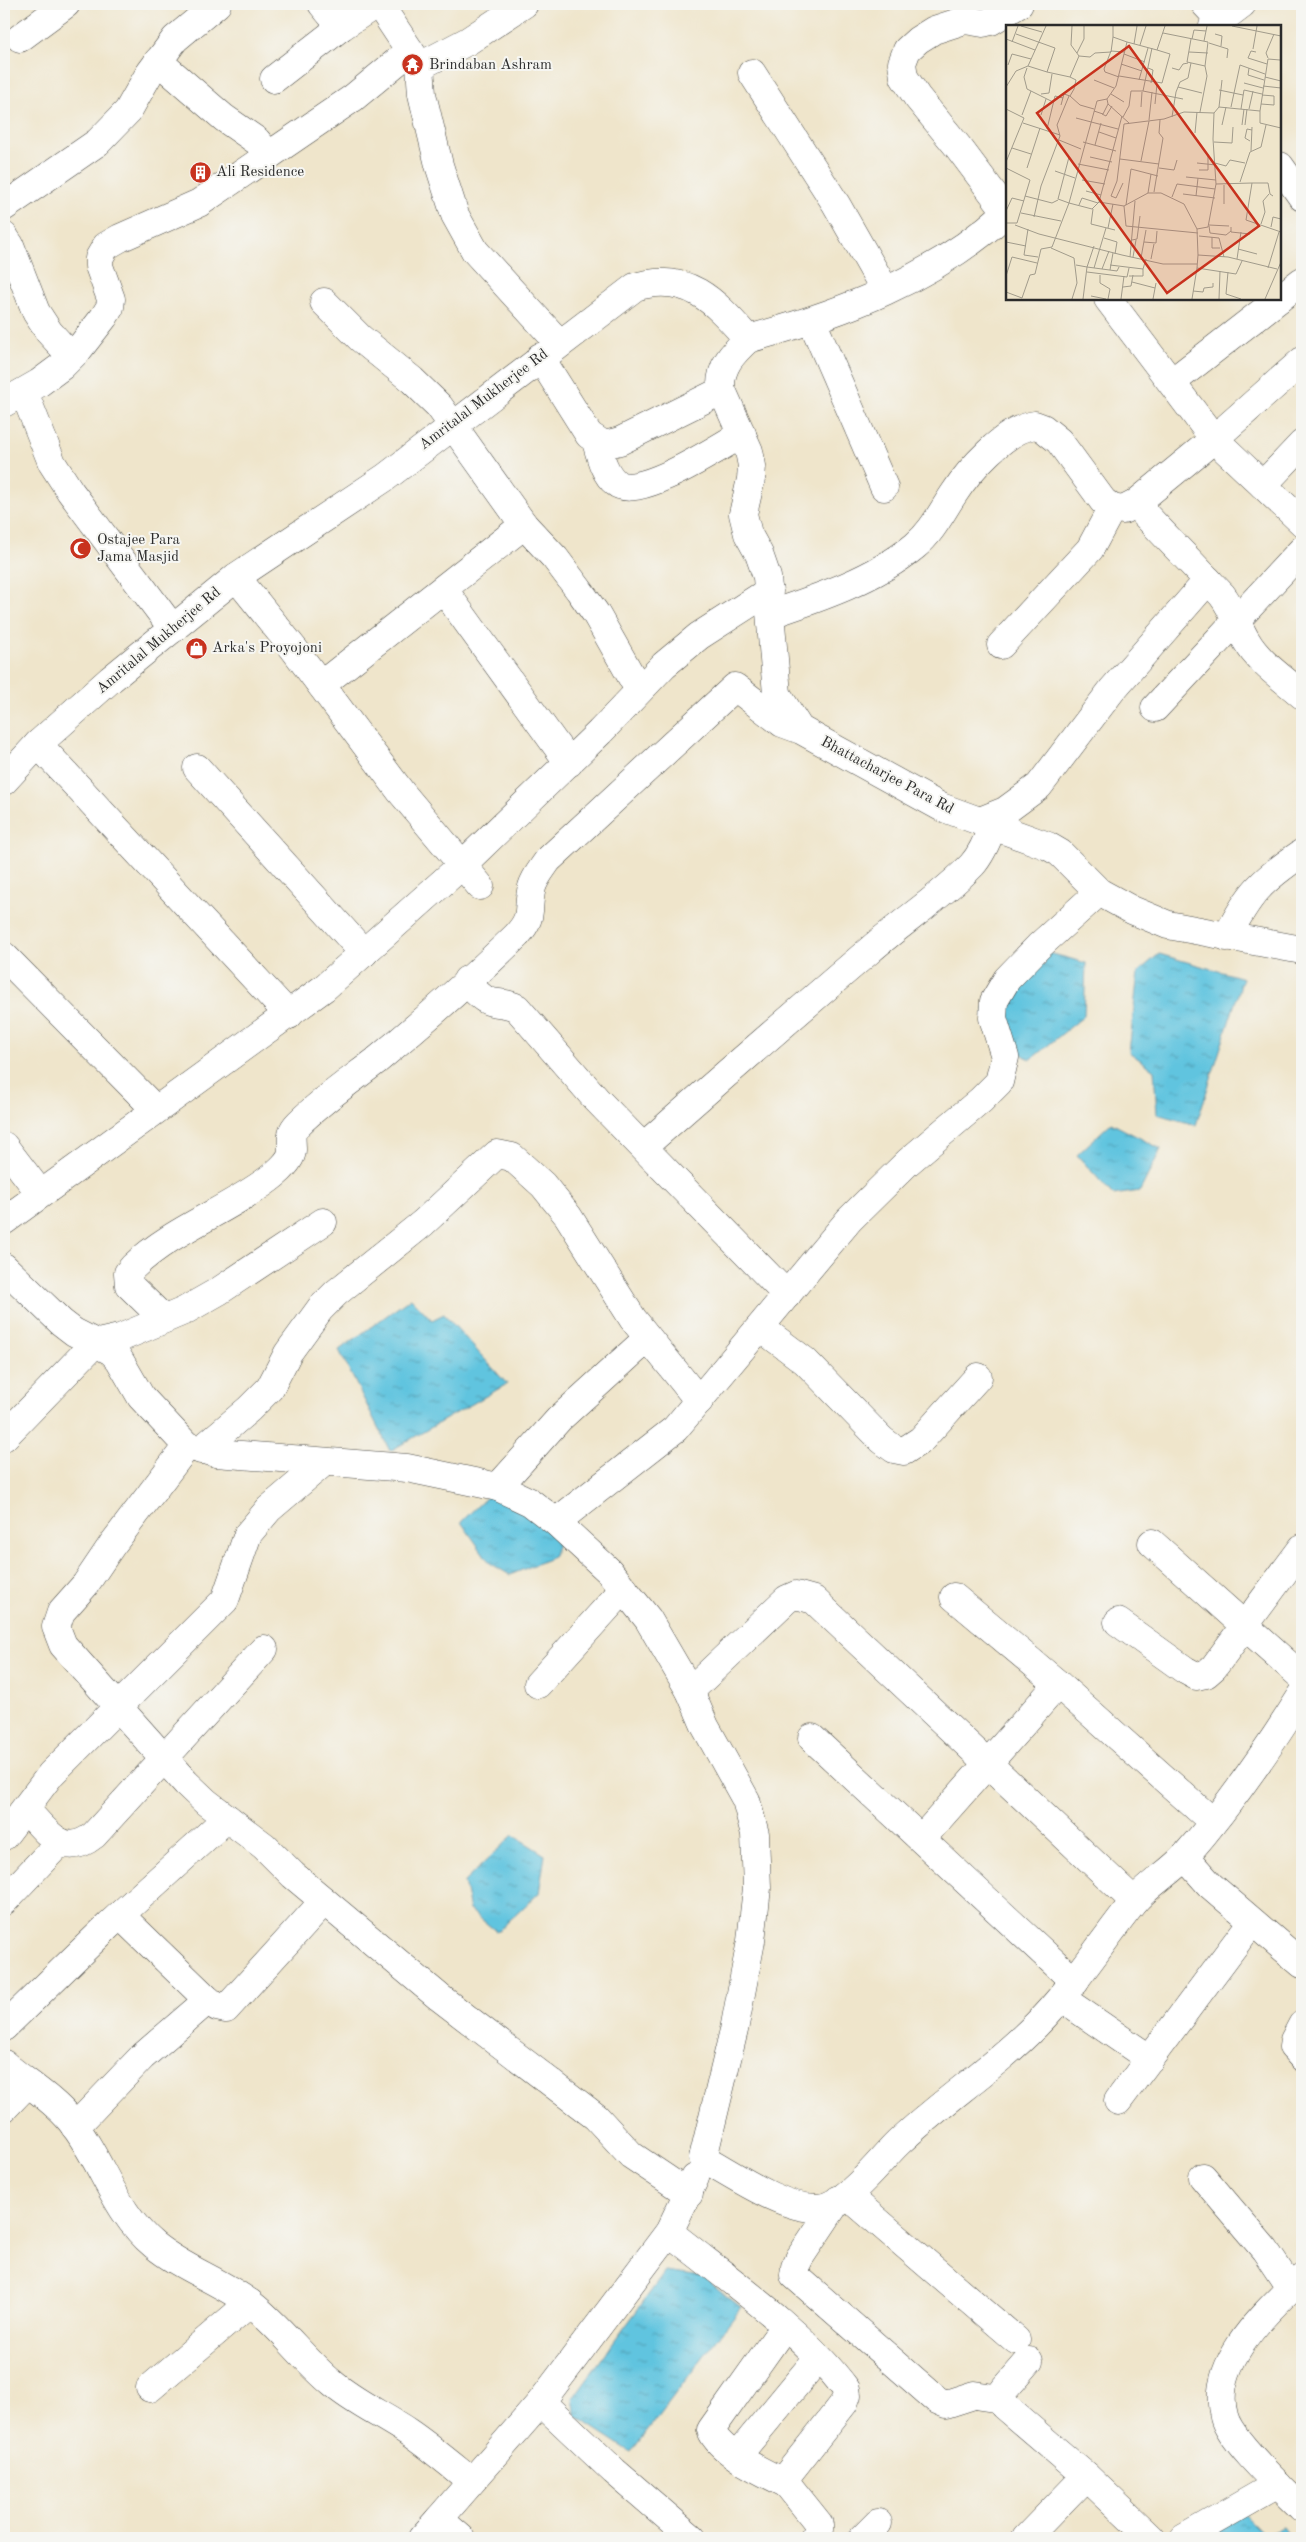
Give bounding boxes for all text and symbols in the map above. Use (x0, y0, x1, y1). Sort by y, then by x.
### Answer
inset map (1006, 25, 1281, 300)
temple icon: Brindaban Ashram (401, 53, 425, 77)
place label: Brindaban Ashram (429, 58, 552, 73)
building icon: Ali Residence (188, 160, 212, 184)
place label: Ali Residence (216, 165, 304, 180)
street label: Amritalal Mukherjee Rd (417, 347, 551, 453)
place label: Ostajee Para Jama Masjid (97, 533, 181, 565)
mosque icon: Ostajee Para Jama Masjid (69, 537, 93, 561)
street label: Amritalal Mukherjee Rd (94, 585, 224, 697)
shop icon: Arka's Proyojoni (184, 636, 208, 660)
place label: Arka's Proyojoni (212, 641, 322, 656)
street label: Bhattacharjee Para Rd (818, 735, 956, 817)

